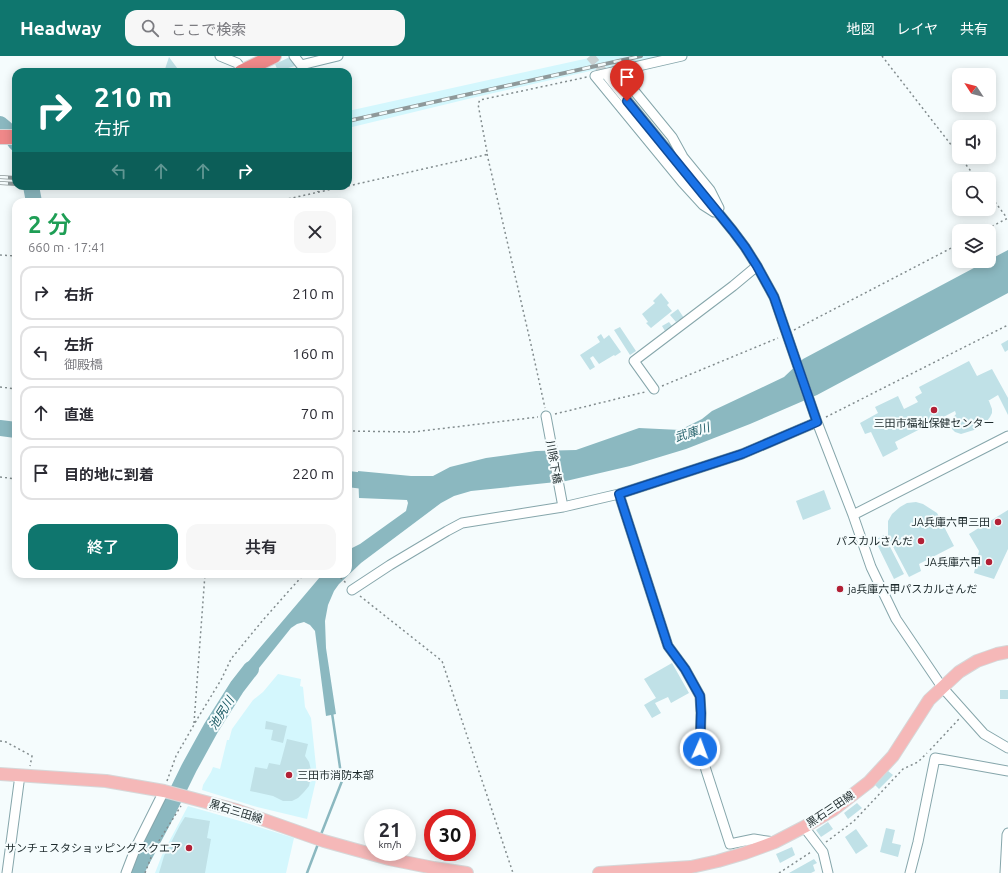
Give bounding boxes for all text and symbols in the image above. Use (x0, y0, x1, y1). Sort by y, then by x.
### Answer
search box (125, 10, 405, 46)
text: Headway (20, 17, 101, 39)
icon: search (139, 17, 161, 39)
text: ここで検索 (171, 21, 246, 38)
text: 地図 (846, 21, 874, 37)
text: レイヤ (896, 21, 938, 37)
text: 共有 (960, 21, 988, 37)
pin (610, 60, 644, 101)
icon: arrive (616, 66, 638, 88)
north arrow (952, 68, 996, 112)
map controls (952, 68, 996, 268)
text: 210 m (94, 81, 172, 112)
icon: right (28, 84, 80, 136)
text: 右折 (94, 118, 130, 138)
button: sound (952, 120, 996, 164)
icon: left (108, 160, 130, 182)
icon: ahead (150, 160, 172, 182)
icon: ahead (192, 160, 214, 182)
icon: right (234, 160, 256, 182)
button: search (952, 172, 996, 216)
text: 2 分 (28, 211, 71, 238)
button: close (294, 211, 336, 253)
button: layers (952, 224, 996, 268)
text: 660 m · 17:41 (28, 240, 106, 254)
icon: right (30, 282, 52, 304)
text: 210 m (292, 285, 334, 302)
text: 右折 (64, 286, 94, 303)
text: 左折 (64, 336, 94, 353)
icon: left (30, 342, 52, 364)
text: 160 m (292, 345, 334, 362)
text: 御殿橋 (64, 357, 103, 371)
icon: ahead (30, 402, 52, 424)
text: 70 m (301, 405, 334, 422)
marker: 三田市福祉保健センター (929, 405, 939, 415)
text: 直進 (64, 406, 94, 423)
place label: 三田市福祉保健センター (874, 417, 995, 429)
water label: 武庫川 (673, 420, 713, 444)
street label: 川除下橋 (544, 439, 564, 485)
icon: arrive (30, 462, 52, 484)
text: 220 m (292, 465, 334, 482)
text: 目的地に到着 (64, 466, 154, 483)
place label: JA兵庫六甲三田 (911, 516, 990, 528)
marker: JA兵庫六甲三田 (993, 517, 1003, 527)
button: 終了 (28, 524, 178, 570)
button: 共有 (186, 524, 336, 570)
place label: パスカルさんだ (836, 535, 913, 547)
marker: パスカルさんだ (916, 536, 926, 546)
place label: JA兵庫六甲 (924, 556, 981, 568)
marker: JA兵庫六甲 (984, 557, 994, 567)
place label: ja兵庫六甲パスカルさんだ (847, 583, 977, 595)
marker: ja兵庫六甲パスカルさんだ (835, 584, 845, 594)
water label: 池尻川 (206, 693, 237, 732)
position arrow (679, 728, 721, 770)
place label: 三田市消防本部 (297, 769, 374, 781)
marker: 三田市消防本部 (284, 770, 294, 780)
street label: 黒石三田線 (804, 789, 856, 829)
street label: 黒石三田線 (208, 797, 264, 825)
speed limit sign: 30 (424, 809, 476, 861)
text: 21 (379, 818, 401, 841)
text: km/h (378, 839, 402, 850)
place label: サンチェスタショッピングスクエア (5, 842, 181, 854)
marker: サンチェスタショッピングスクエア (184, 843, 194, 853)

